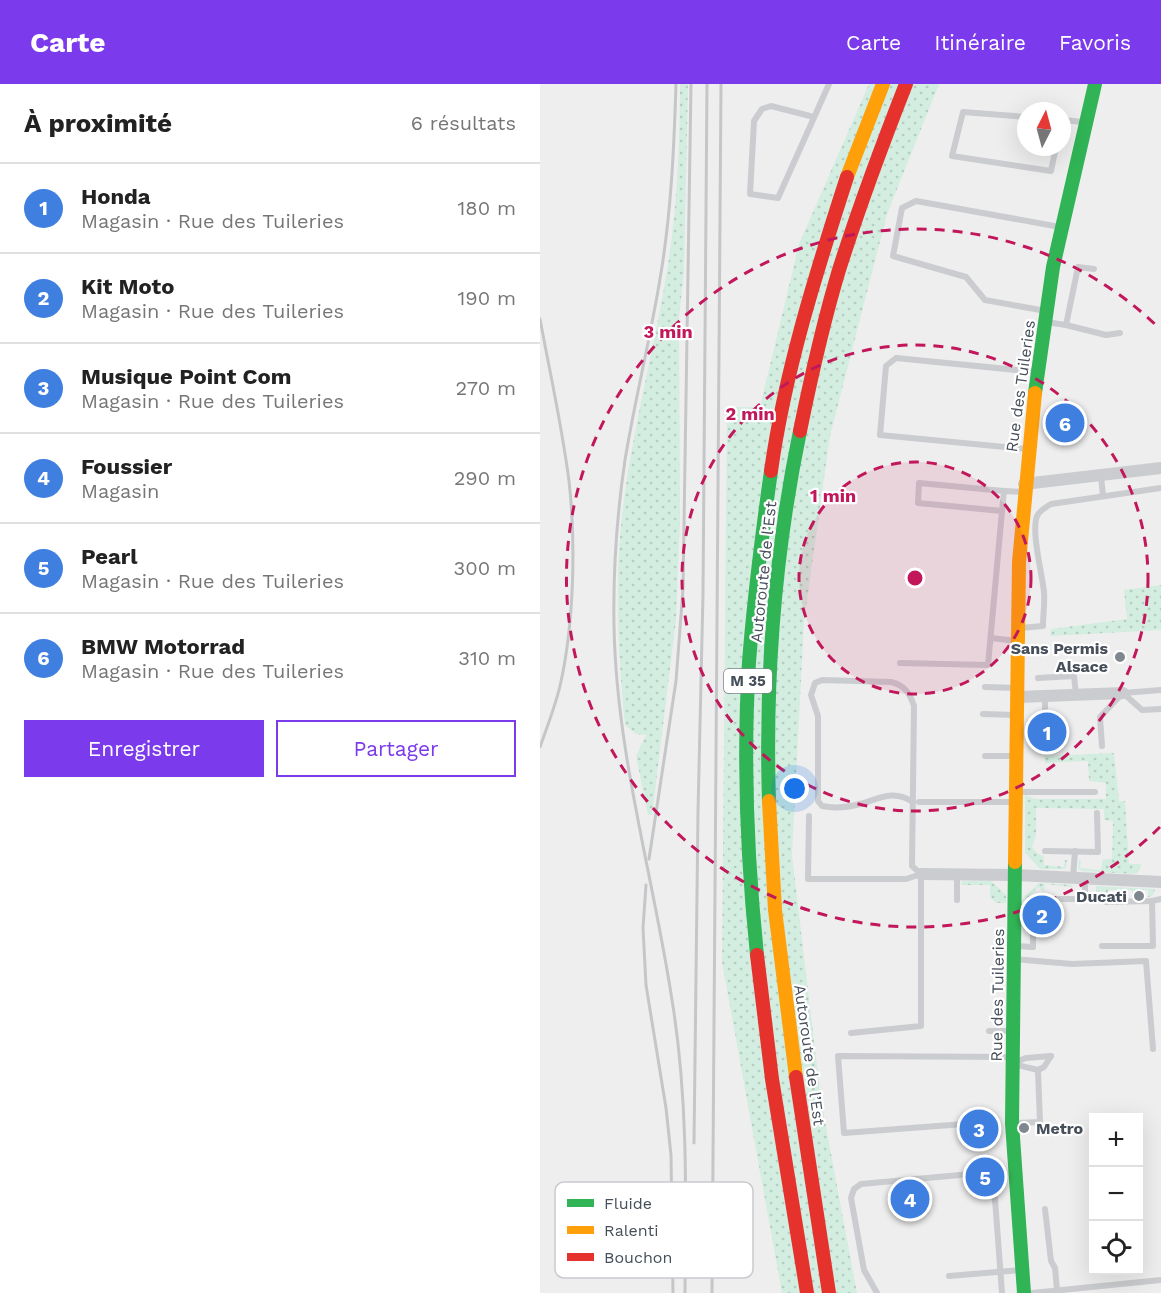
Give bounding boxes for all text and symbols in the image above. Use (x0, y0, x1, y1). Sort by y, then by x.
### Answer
text: Carte (30, 26, 105, 59)
text: Carte (846, 30, 901, 55)
text: Itinéraire (934, 30, 1026, 55)
text: Favoris (1059, 30, 1131, 55)
north arrow (1017, 102, 1071, 156)
text: À proximité (24, 108, 172, 138)
text: 6 résultats (411, 111, 516, 135)
text: Honda (81, 184, 151, 209)
text: 1 (39, 196, 48, 220)
text: 180 m (458, 196, 516, 220)
text: Magasin · Rue des Tuileries (81, 209, 344, 233)
text: Kit Moto (81, 274, 174, 299)
text: 2 (38, 286, 49, 310)
text: 190 m (458, 286, 516, 310)
text: Magasin · Rue des Tuileries (81, 299, 344, 323)
street label: Rue des Tuileries (1002, 319, 1039, 453)
text: 3 min (643, 321, 693, 342)
text: Musique Point Com (81, 364, 291, 389)
text: 3 (38, 376, 49, 400)
text: 270 m (456, 376, 516, 400)
text: Magasin · Rue des Tuileries (81, 389, 344, 413)
pin: 6 (1046, 400, 1084, 446)
text: 2 min (725, 403, 775, 424)
text: Foussier (81, 454, 172, 479)
text: 4 (37, 466, 50, 490)
text: 290 m (454, 466, 516, 490)
text: Magasin (81, 479, 159, 503)
text: 1 min (810, 485, 856, 506)
street label: Autoroute de l’Est (747, 500, 780, 644)
text: Pearl (81, 544, 137, 569)
text: 5 (38, 556, 49, 580)
text: 300 m (454, 556, 516, 580)
centre of rings (905, 568, 925, 588)
text: Magasin · Rue des Tuileries (81, 569, 344, 593)
text: BMW Motorrad (81, 634, 245, 659)
place label: Sans Permis Alsace (1011, 639, 1108, 676)
text: 6 (37, 646, 50, 670)
text: 310 m (458, 646, 516, 670)
marker: Sans Permis Alsace (1113, 650, 1127, 664)
text: Magasin · Rue des Tuileries (81, 659, 344, 683)
road number: M 35 (724, 669, 772, 693)
pin: 1 (1028, 710, 1066, 754)
button: Enregistrer (24, 720, 264, 777)
button: Partager (276, 720, 516, 777)
your location (780, 774, 809, 803)
place label: Ducati (1076, 887, 1127, 906)
marker: Ducati (1132, 889, 1146, 903)
pin: 2 (1022, 892, 1062, 938)
street label: Rue des Tuileries (987, 928, 1008, 1062)
street label: Autoroute de l’Est (790, 983, 829, 1127)
pin: 3 (960, 1106, 998, 1152)
map controls (1089, 1113, 1143, 1275)
button: + (1089, 1113, 1143, 1167)
place label: Metro (1036, 1119, 1083, 1138)
marker: Metro (1017, 1121, 1031, 1135)
pin: 5 (966, 1154, 1004, 1200)
button: − (1089, 1167, 1143, 1221)
pin: 4 (890, 1176, 929, 1222)
legend (555, 1182, 753, 1278)
text: Fluide (604, 1194, 652, 1213)
text: Ralenti (604, 1221, 659, 1240)
button: locate (1089, 1221, 1143, 1275)
text: Bouchon (604, 1248, 672, 1267)

